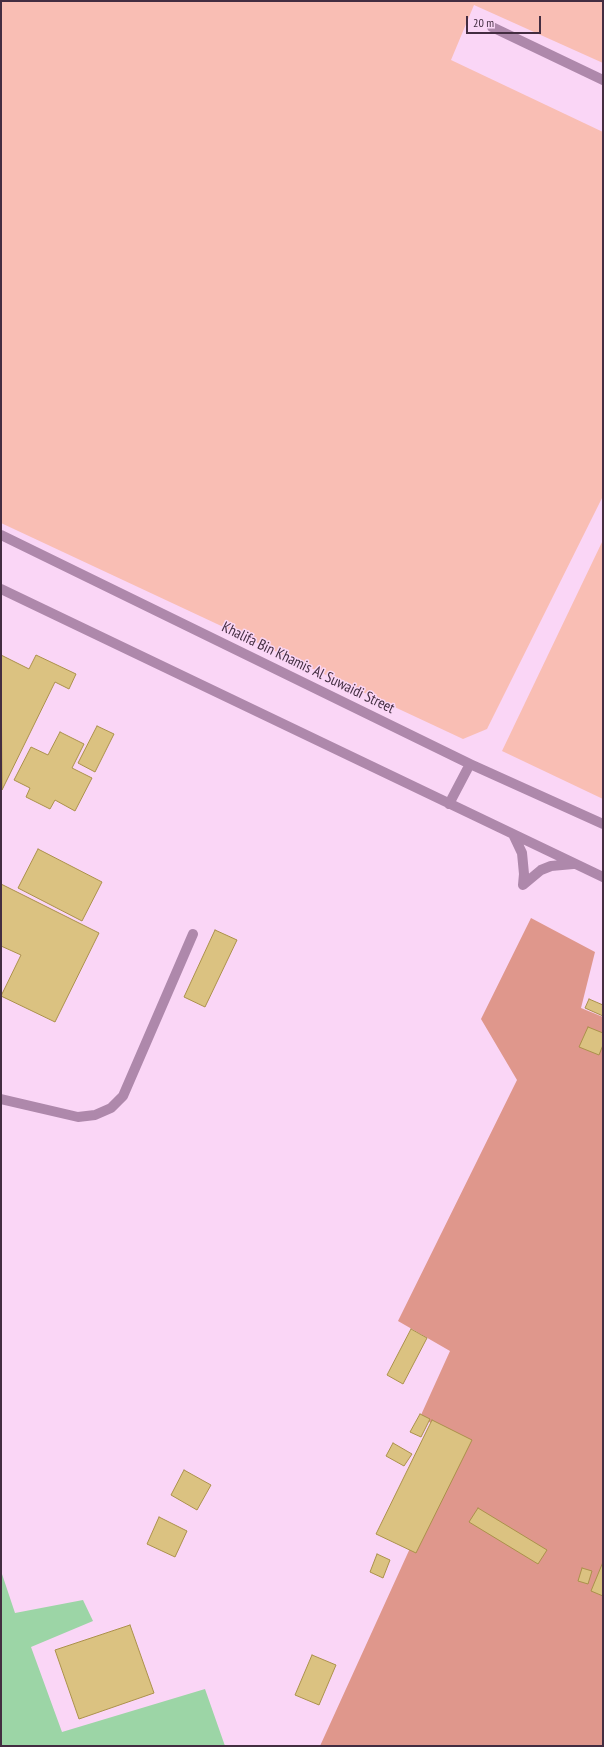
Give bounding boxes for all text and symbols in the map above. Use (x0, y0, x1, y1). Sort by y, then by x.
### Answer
scale bar (468, 8, 543, 34)
text: 20 m (473, 15, 494, 30)
street label: Khalifa Bin Khamis Al Suwaidi Street (219, 618, 397, 718)

